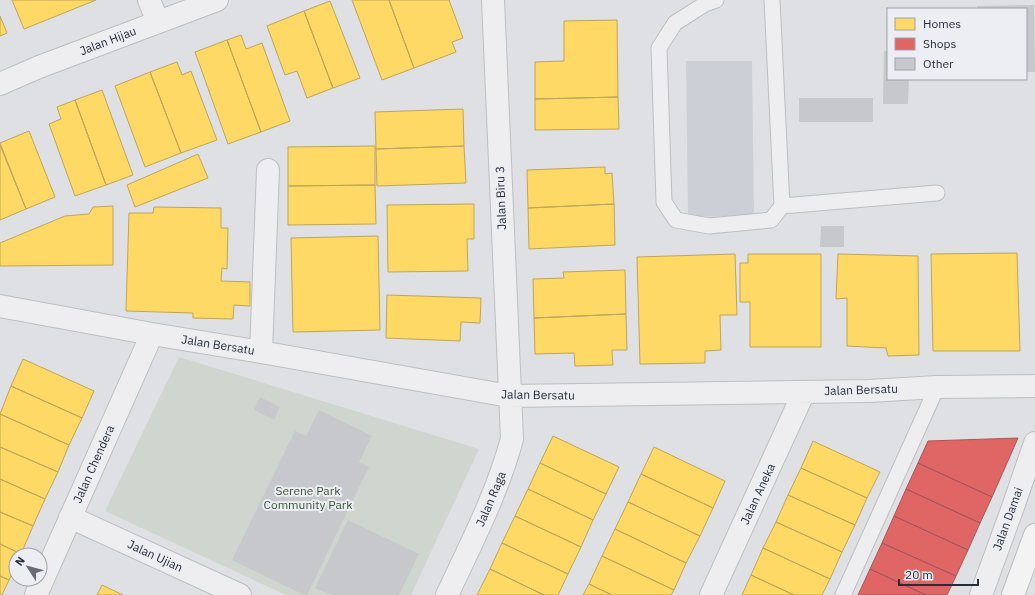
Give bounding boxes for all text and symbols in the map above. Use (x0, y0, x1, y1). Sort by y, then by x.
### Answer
legend (887, 8, 1027, 80)
text: Homes (923, 16, 961, 31)
street label: Jalan Hijau (77, 23, 138, 58)
text: Shops (923, 36, 956, 51)
text: Other (923, 56, 954, 71)
street label: Jalan Biru 3 (492, 166, 509, 230)
street label: Jalan Bersatu (180, 331, 256, 358)
street label: Jalan Bersatu (824, 381, 898, 398)
street label: Jalan Bersatu (501, 386, 575, 403)
street label: Jalan Chendera (70, 422, 118, 505)
street label: Jalan Aneka (737, 460, 778, 527)
street label: Jalan Raga (472, 468, 509, 529)
park label: Serene Park Community Park (263, 483, 353, 512)
street label: Jalan Damai (989, 485, 1026, 552)
street label: Jalan Ujian (125, 536, 185, 575)
north arrow (8, 547, 48, 587)
text: N (12, 554, 28, 568)
scale bar (899, 561, 978, 587)
text: 20 m (905, 567, 933, 582)

